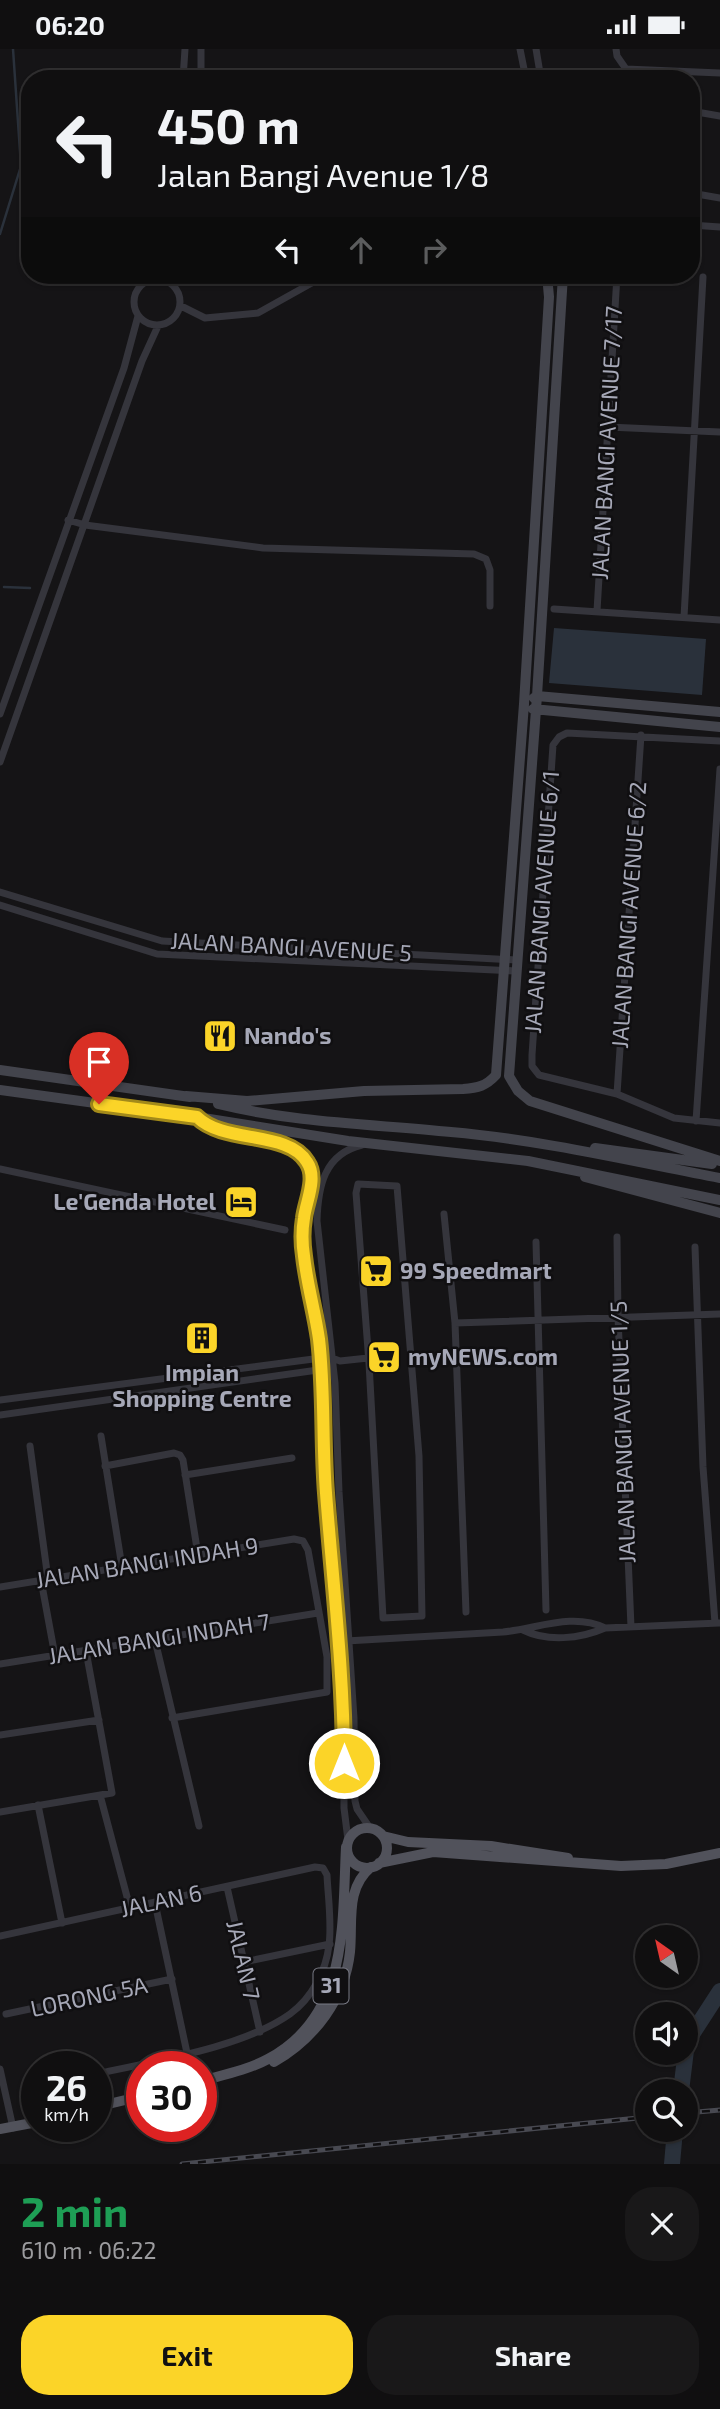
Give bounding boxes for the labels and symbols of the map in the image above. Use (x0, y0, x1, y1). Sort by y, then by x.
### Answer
street label: JALAN BANGI AVENUE 7/17 (585, 305, 627, 580)
street label: JALAN BANGI AVENUE 6/1 (518, 769, 564, 1034)
street label: JALAN BANGI AVENUE 6/2 (605, 781, 651, 1049)
street label: JALAN BANGI AVENUE 5 (170, 926, 412, 966)
restaurant icon: Nando's (201, 1017, 239, 1055)
place label: Nando's (244, 1021, 332, 1049)
pin (69, 1032, 129, 1104)
hotel icon: Le'Genda Hotel (222, 1183, 260, 1221)
place label: Le'Genda Hotel (53, 1187, 216, 1215)
supermarket icon: 99 Speedmart (357, 1252, 395, 1290)
place label: 99 Speedmart (400, 1256, 552, 1284)
street label: JALAN BANGI AVENUE 1/5 (603, 1300, 641, 1564)
building icon: Impian Shopping Centre (183, 1319, 221, 1357)
supermarket icon: myNEWS.com (365, 1338, 403, 1376)
place label: myNEWS.com (408, 1342, 558, 1370)
place label: Impian Shopping Centre (112, 1358, 292, 1412)
street label: JALAN BANGI INDAH 9 (33, 1531, 260, 1593)
street label: JALAN BANGI INDAH 7 (46, 1607, 272, 1669)
position arrow (307, 1726, 381, 1800)
street label: JALAN 6 (117, 1878, 204, 1922)
street label: JALAN 7 (221, 1917, 267, 2003)
north arrow (635, 1925, 698, 1988)
road number: 31 (314, 1969, 348, 2003)
street label: LORONG 5A (28, 1970, 150, 2022)
speed limit sign: 30 (126, 2051, 217, 2142)

